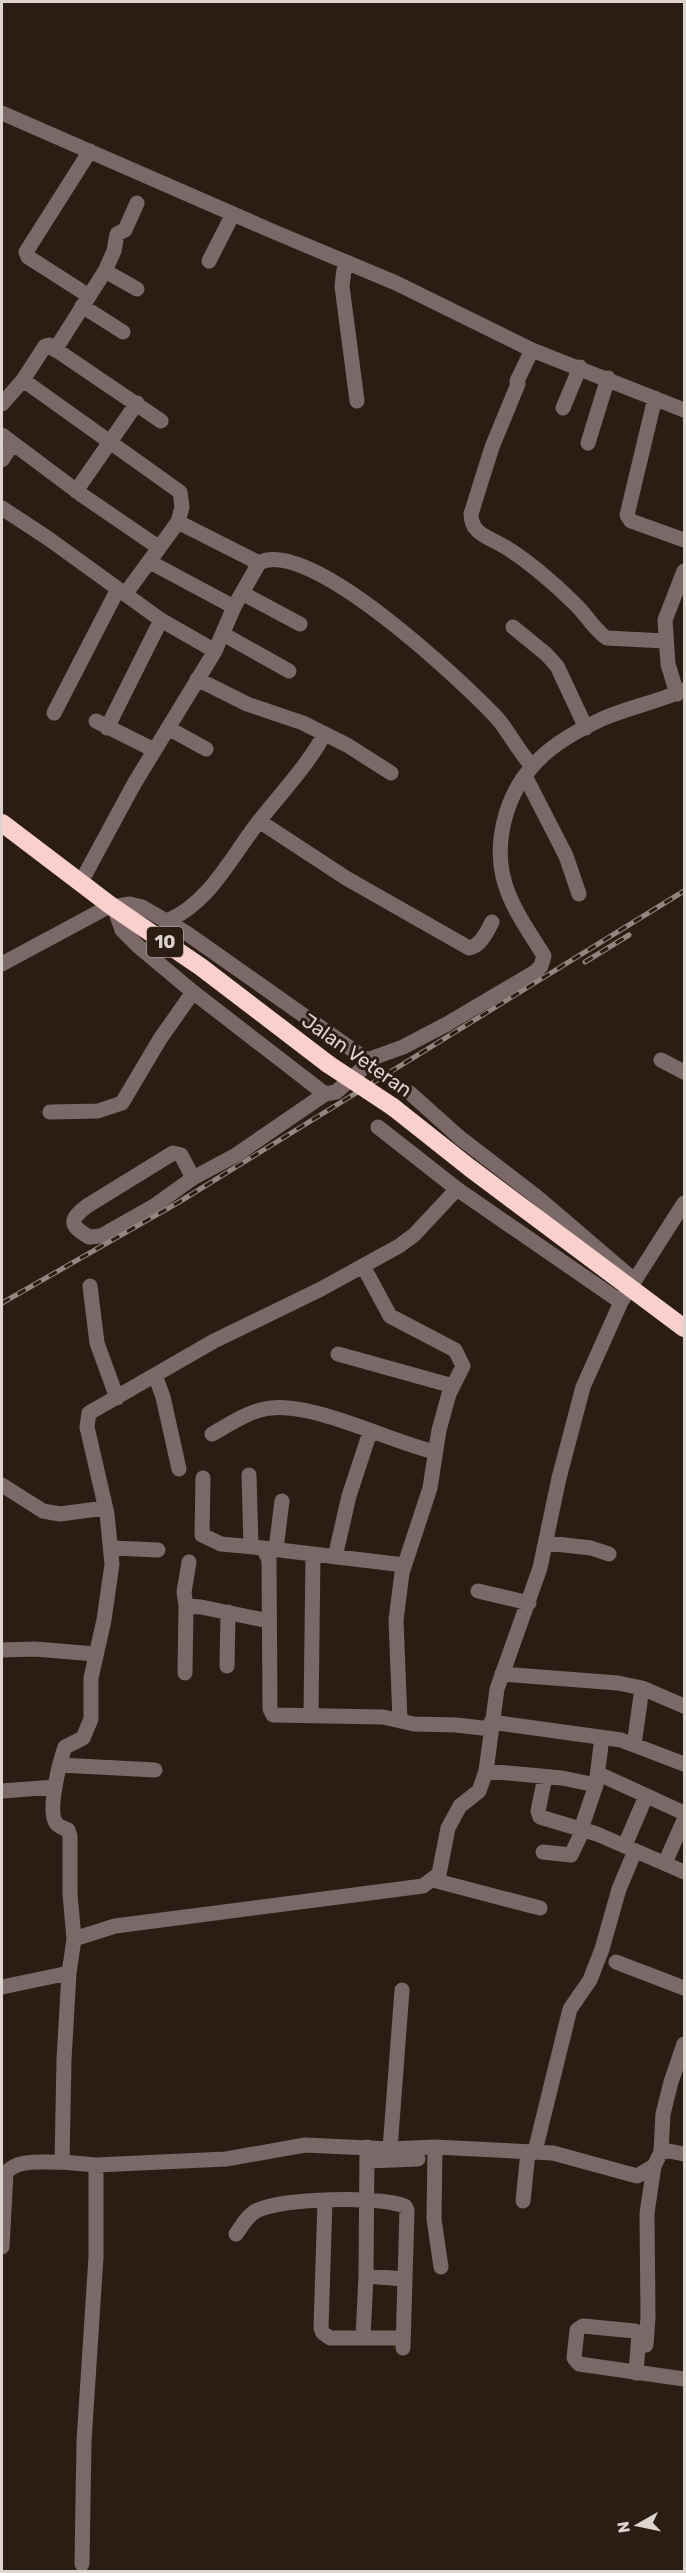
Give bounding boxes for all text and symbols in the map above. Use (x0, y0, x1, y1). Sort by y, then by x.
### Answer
road number: 10 (147, 927, 183, 957)
street label: Jalan Veteran (297, 1008, 417, 1102)
north arrow (608, 2495, 668, 2555)
text: N (613, 2520, 634, 2534)

